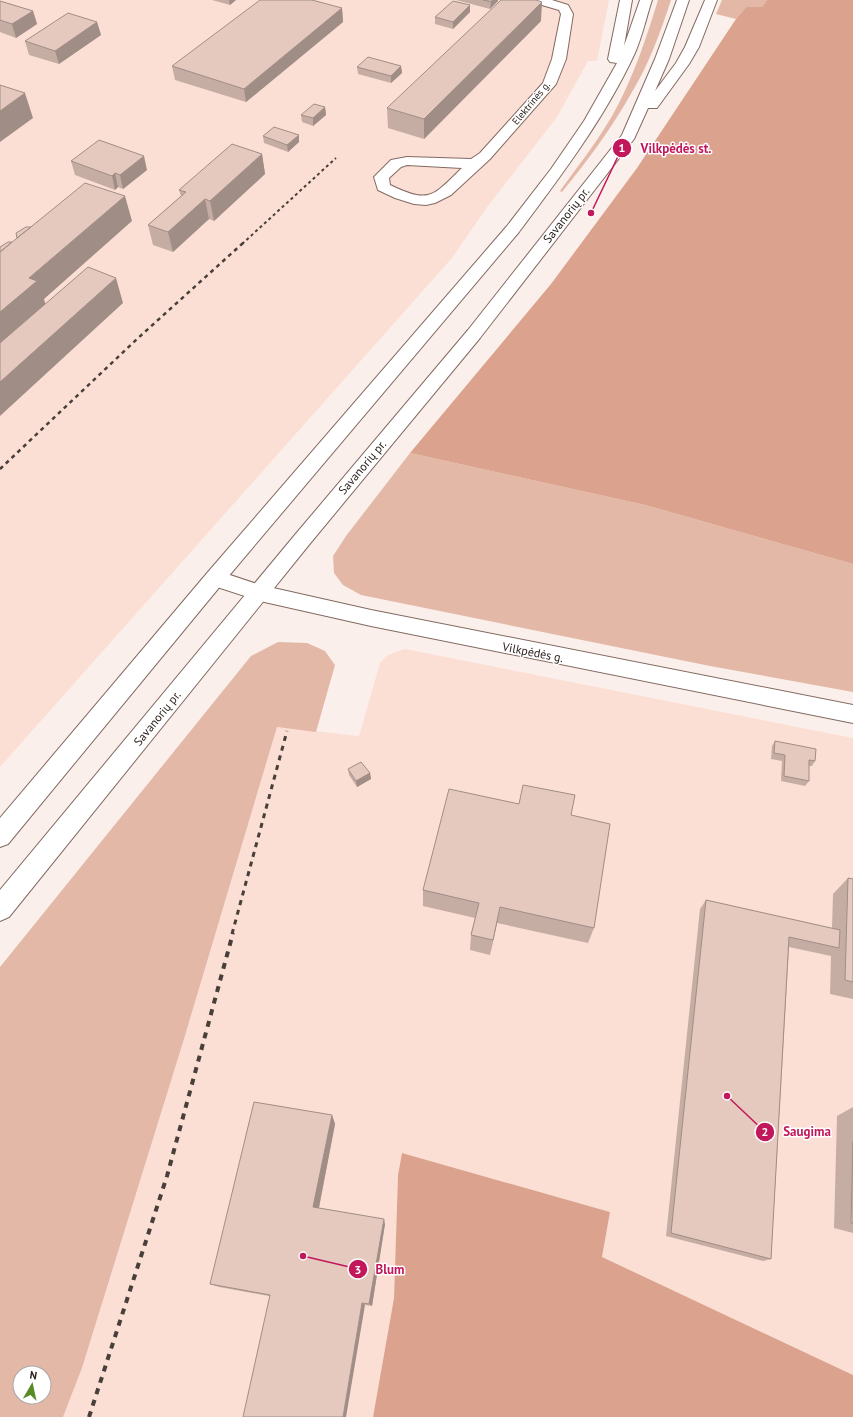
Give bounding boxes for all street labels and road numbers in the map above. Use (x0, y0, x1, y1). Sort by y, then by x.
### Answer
street label: Elektrinės g. (509, 79, 553, 127)
street label: Savanorių pr. (540, 184, 592, 246)
street label: Savanorių pr. (335, 437, 389, 497)
street label: Vilkpėdės g. (500, 639, 565, 665)
street label: Savanorių pr. (130, 687, 184, 749)

